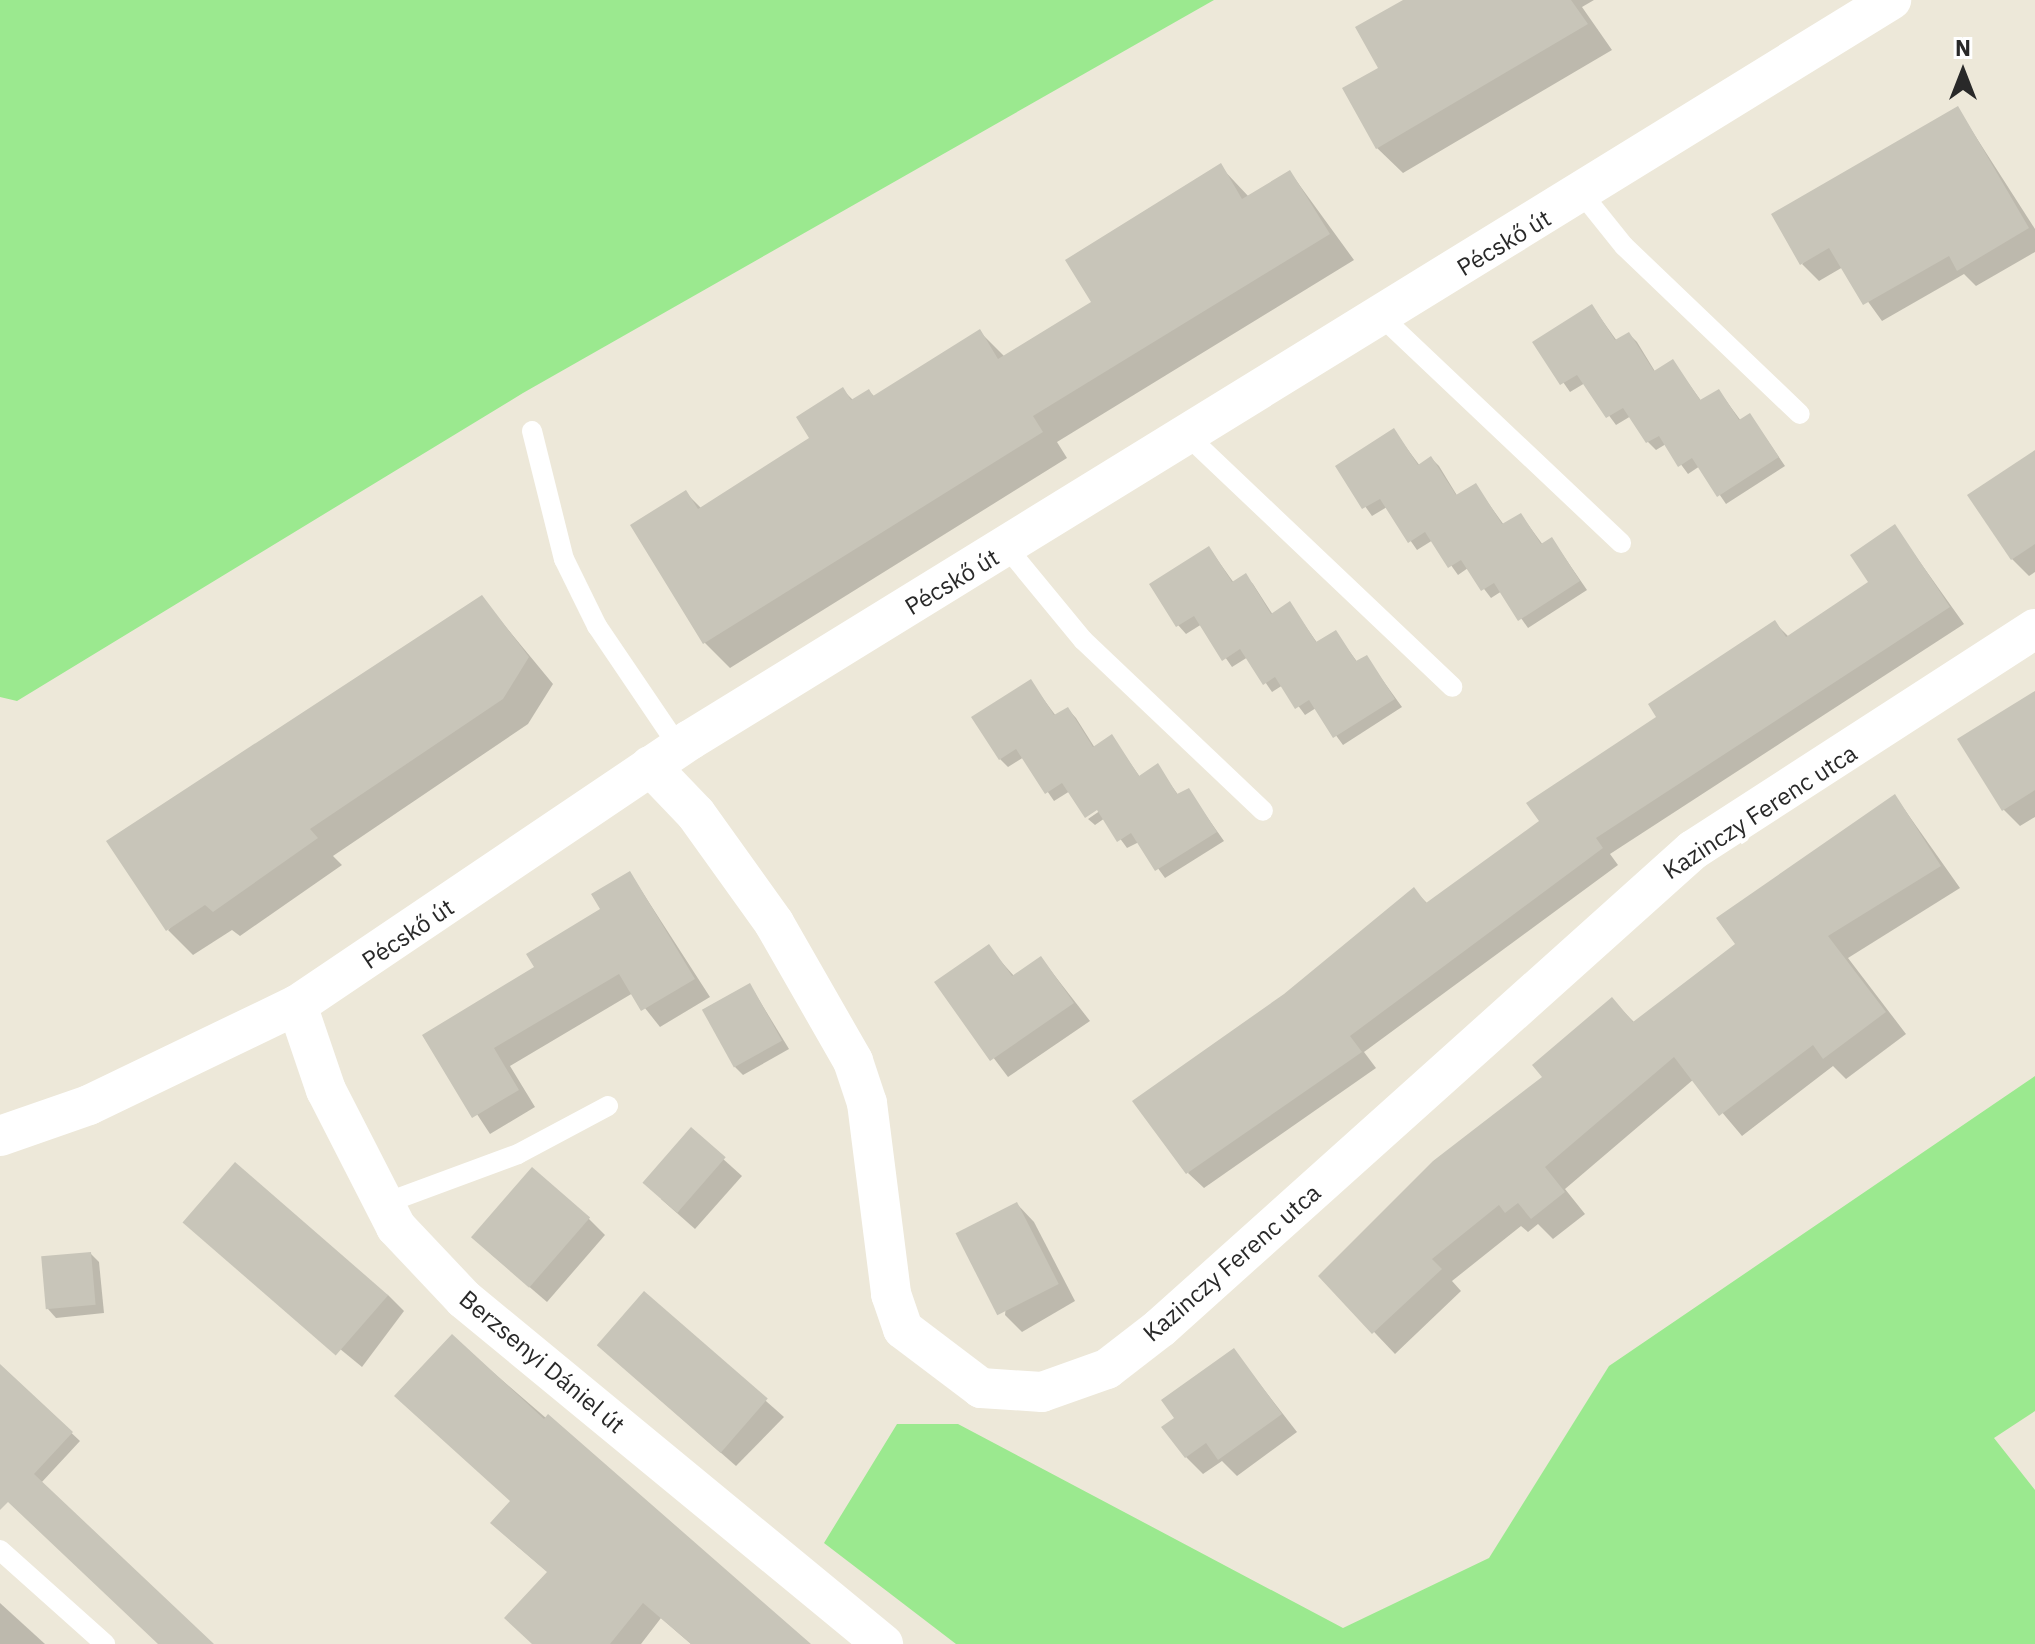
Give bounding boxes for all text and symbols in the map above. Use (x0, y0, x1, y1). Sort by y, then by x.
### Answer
north arrow (1923, 32, 2003, 112)
text: N (1955, 33, 1971, 62)
street label: Pécskő út (1452, 204, 1556, 282)
street label: Pécskő út (900, 543, 1004, 621)
street label: Kazinczy Ferenc utca (1658, 739, 1862, 885)
street label: Pécskő út (357, 893, 459, 975)
street label: Kazinczy Ferenc utca (1138, 1178, 1326, 1348)
street label: Berzsenyi Dániel út (454, 1285, 630, 1439)

